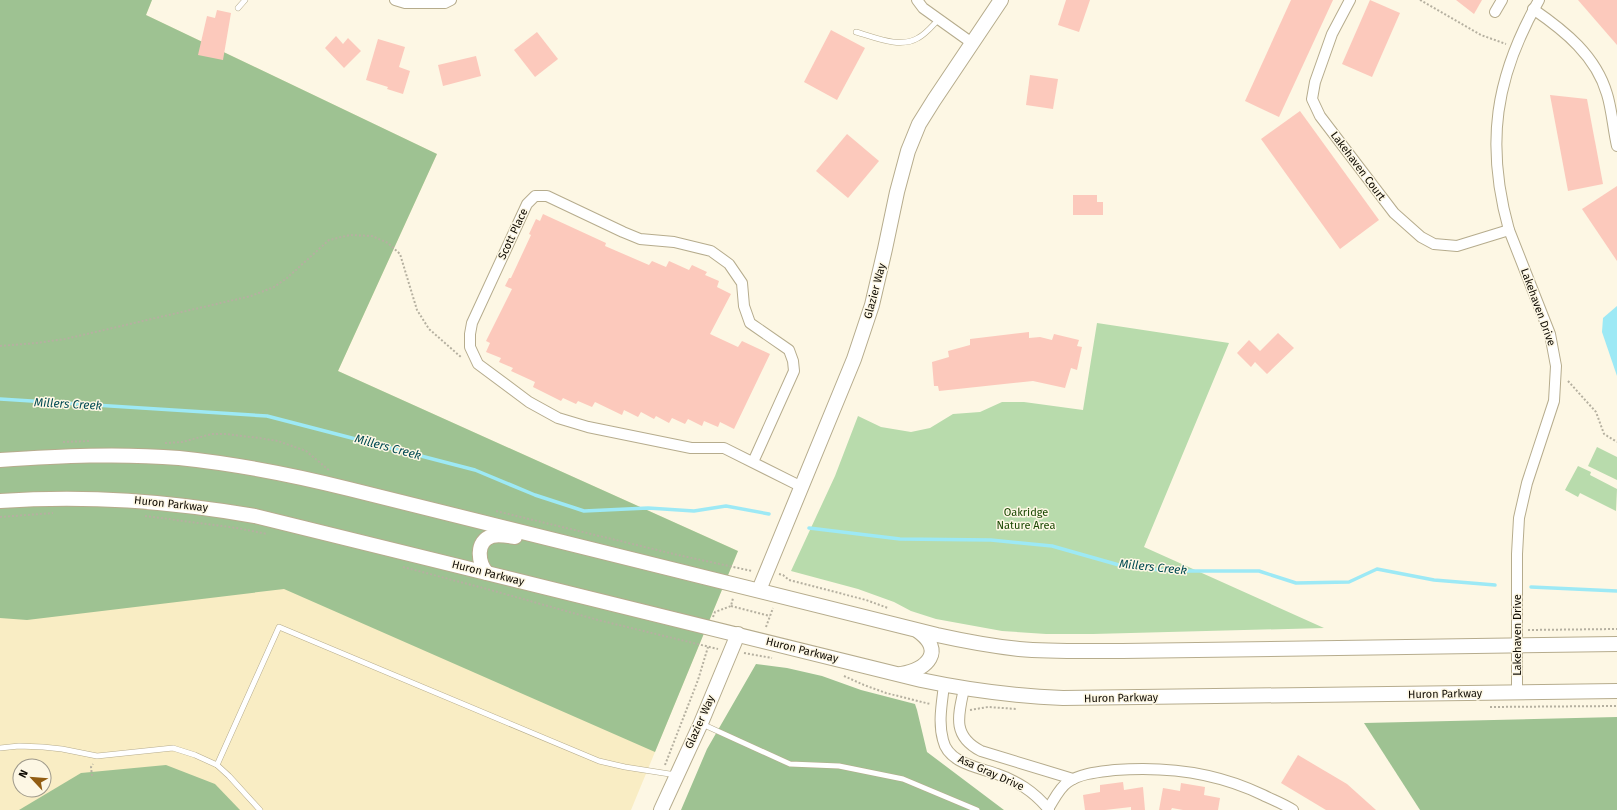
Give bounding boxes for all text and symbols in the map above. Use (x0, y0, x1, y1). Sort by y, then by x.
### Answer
street label: Lakehaven Court (1328, 129, 1388, 203)
street label: Scott Place (496, 206, 530, 262)
street label: Glazier Way (861, 261, 889, 320)
street label: Lakehaven Drive (1518, 266, 1558, 348)
water label: Millers Creek (34, 395, 103, 413)
water label: Millers Creek (353, 431, 423, 463)
street label: Huron Parkway (133, 494, 209, 514)
park label: Oakridge Nature Area (997, 506, 1055, 532)
water label: Millers Creek (1118, 556, 1188, 578)
street label: Huron Parkway (450, 558, 526, 588)
street label: Lakehaven Drive (1511, 594, 1524, 676)
street label: Huron Parkway (764, 635, 840, 665)
street label: Huron Parkway (1408, 687, 1483, 701)
street label: Huron Parkway (1084, 691, 1159, 705)
street label: Glazier Way (682, 693, 718, 751)
street label: Asa Gray Drive (956, 753, 1026, 793)
north arrow (12, 758, 52, 798)
text: N (16, 768, 31, 780)

